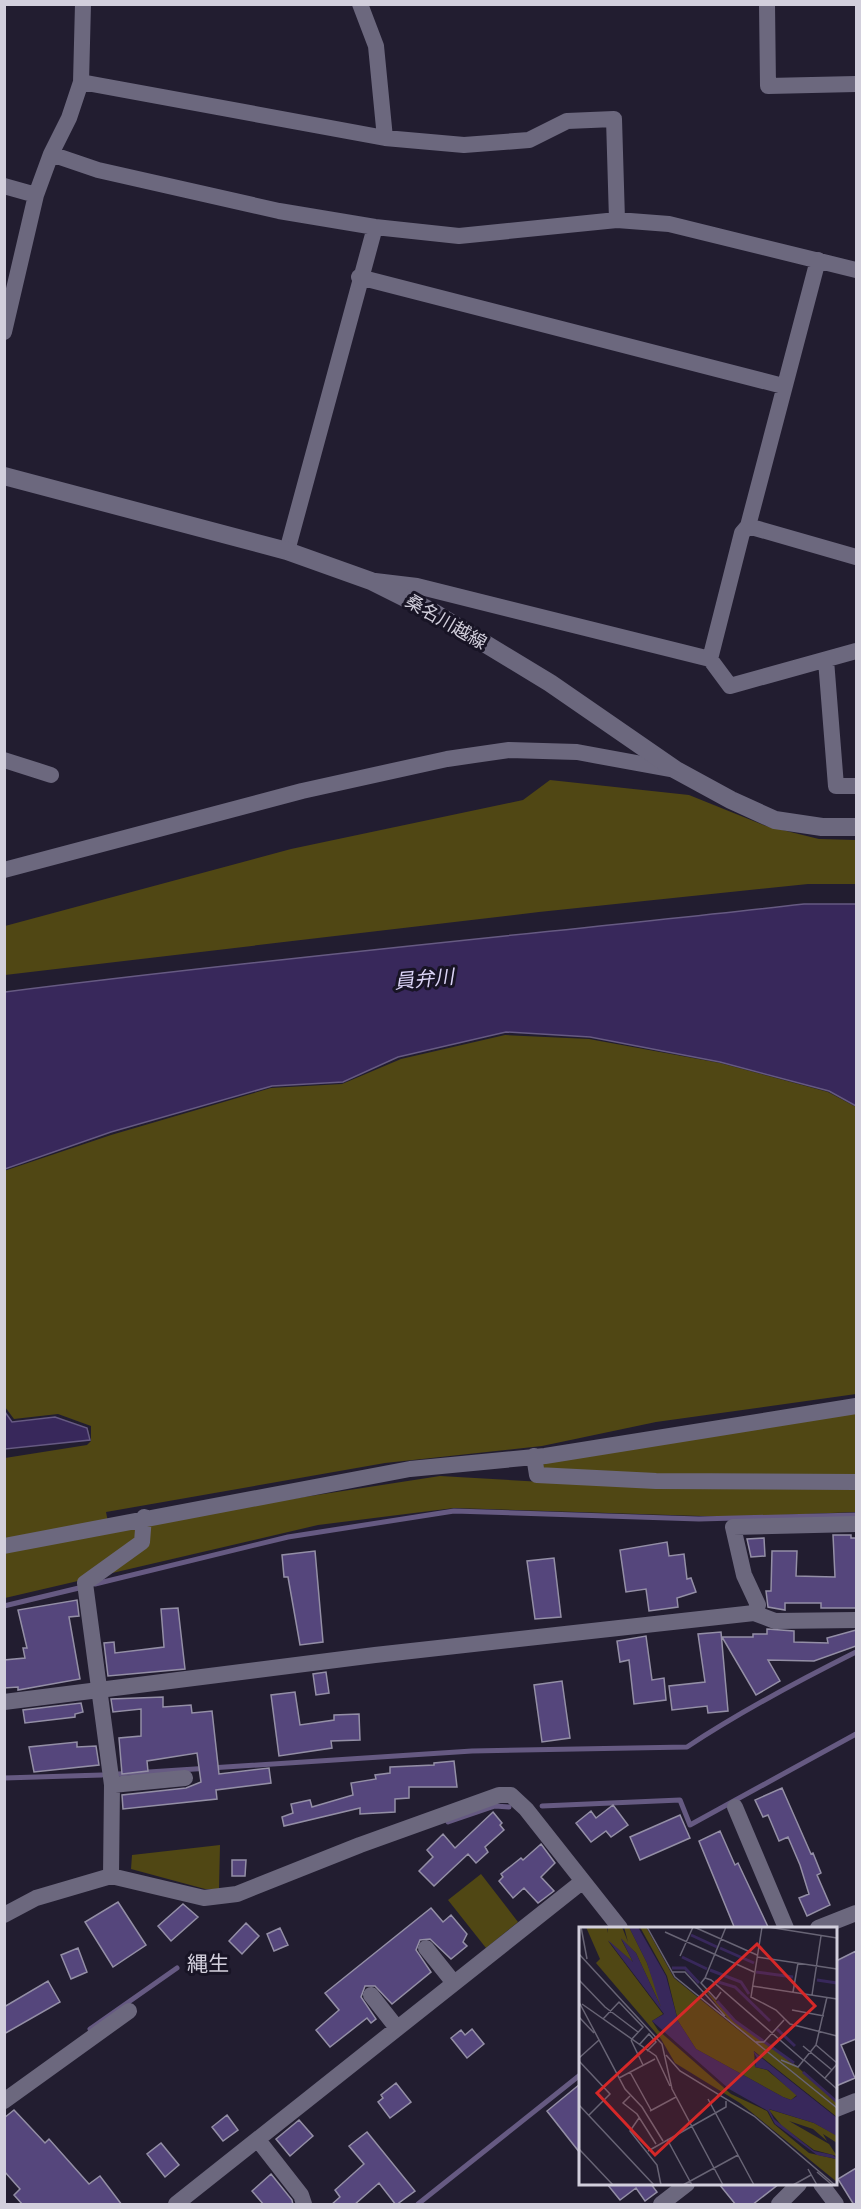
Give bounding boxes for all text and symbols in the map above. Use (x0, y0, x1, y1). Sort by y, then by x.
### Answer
street label: 桑名川越線 (402, 591, 490, 654)
water label: 員弁川 (393, 965, 457, 995)
inset map (579, 1927, 837, 2185)
district label: 縄生 (187, 1952, 229, 1977)

